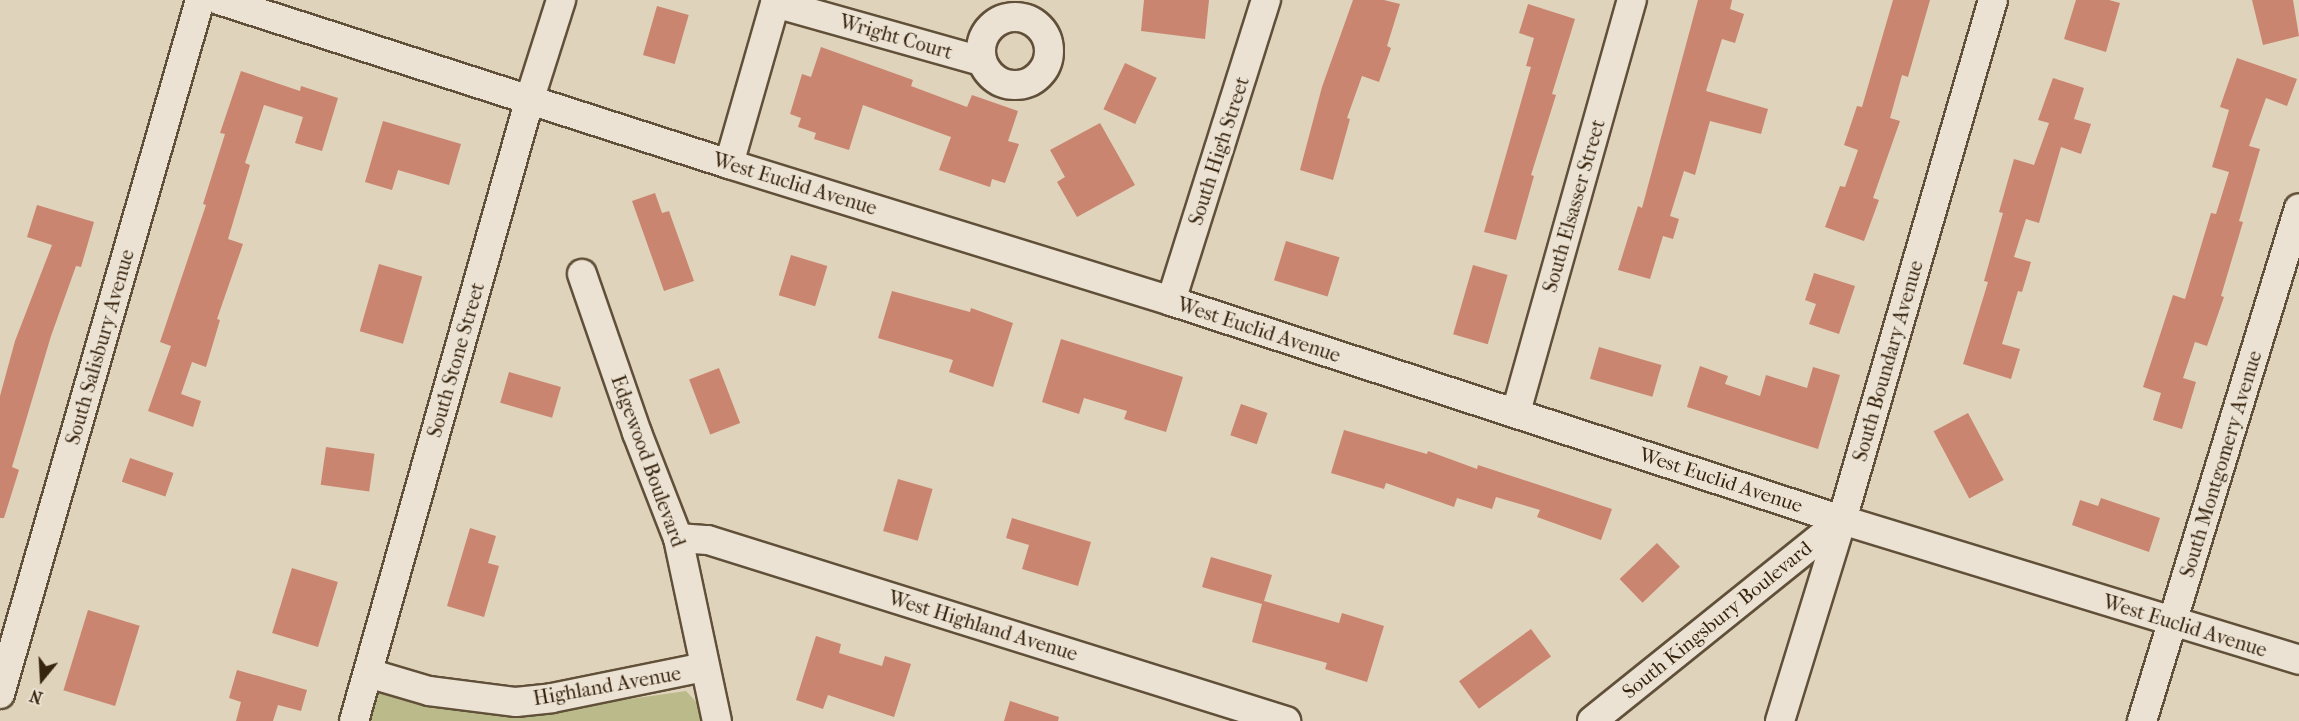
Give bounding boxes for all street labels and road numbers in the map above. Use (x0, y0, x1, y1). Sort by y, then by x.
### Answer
street label: Wright Court (837, 9, 955, 65)
street label: South High Street (1184, 74, 1254, 228)
street label: South Elsasser Street (1538, 117, 1610, 295)
street label: West Euclid Avenue (710, 148, 880, 220)
street label: South Salisbury Avenue (61, 246, 139, 448)
street label: South Boundary Avenue (1848, 258, 1928, 464)
street label: South Stone Street (422, 280, 490, 440)
street label: West Euclid Avenue (1174, 292, 1344, 368)
street label: South Montgomery Avenue (2175, 348, 2267, 580)
street label: Edgewood Boulevard (606, 372, 690, 550)
street label: West Euclid Avenue (1636, 442, 1806, 518)
street label: South Kingsbury Boulevard (1617, 536, 1817, 704)
street label: West Highland Avenue (885, 586, 1081, 666)
street label: West Euclid Avenue (2100, 590, 2270, 662)
street label: Highland Avenue (531, 661, 683, 711)

